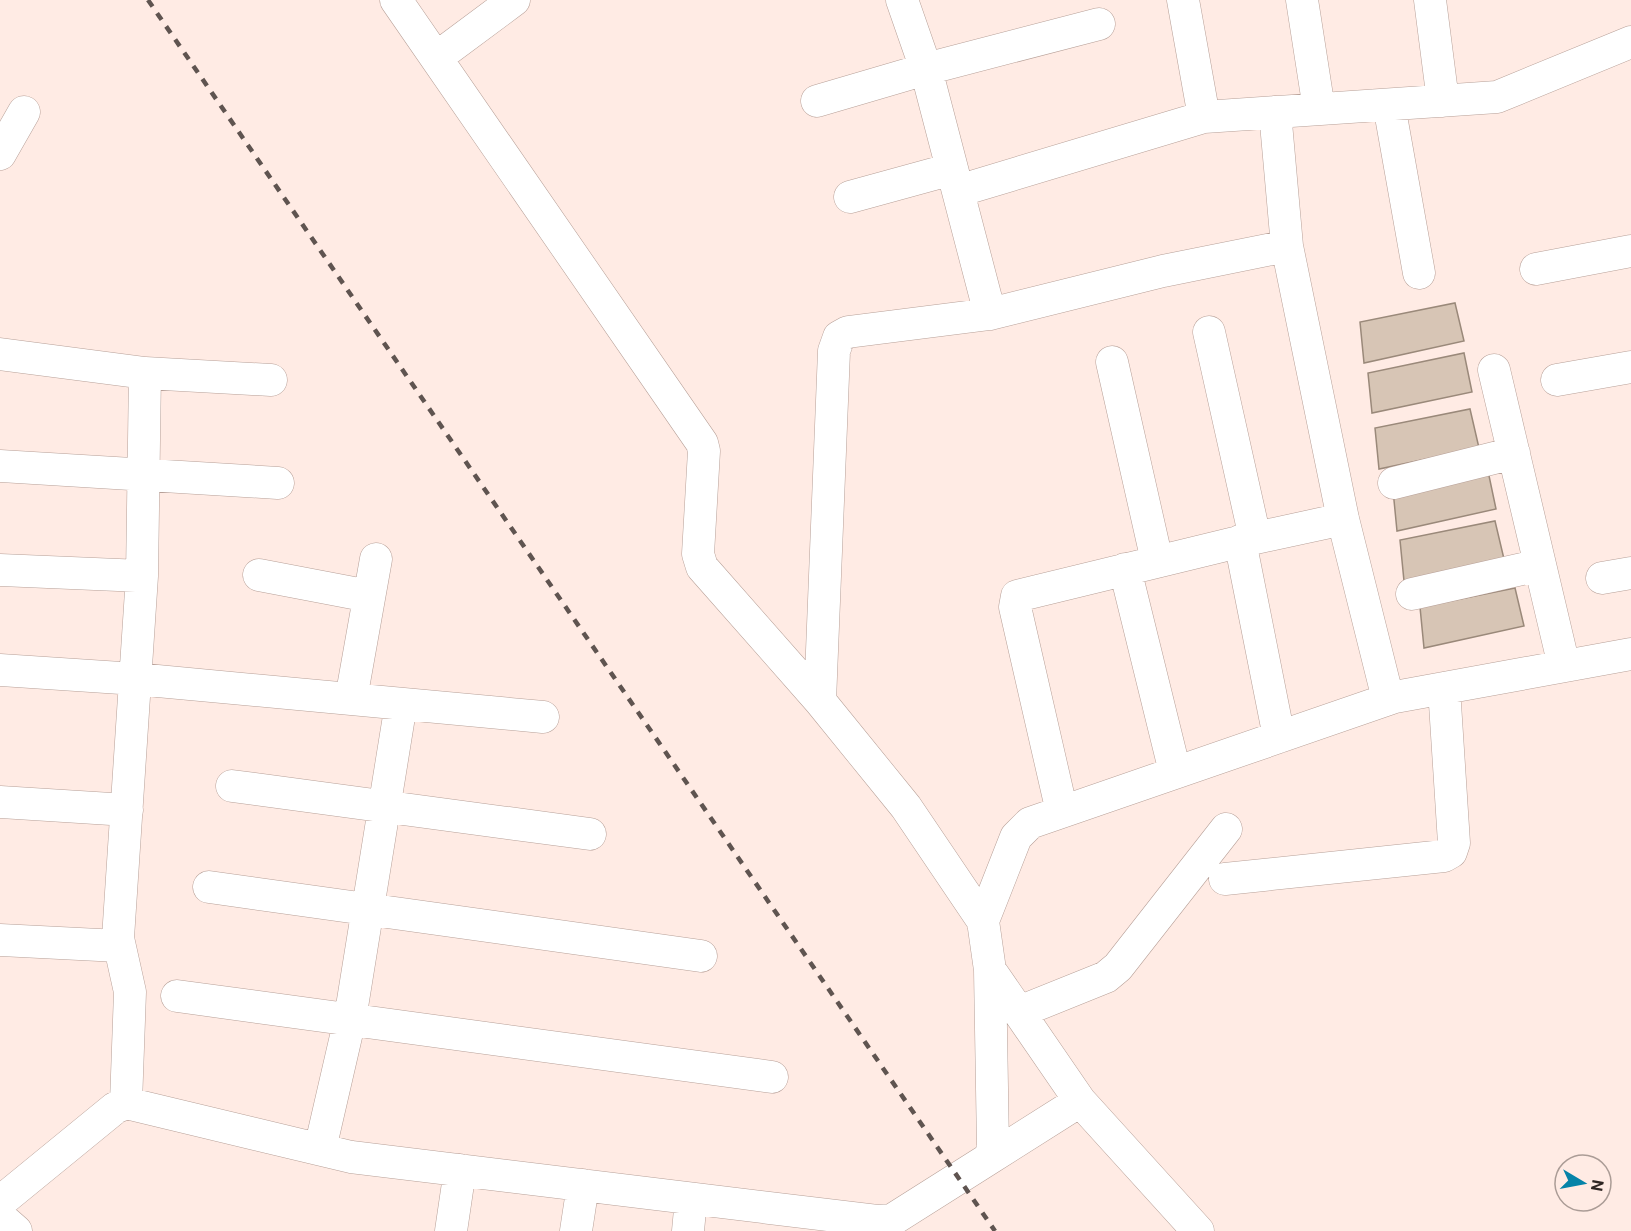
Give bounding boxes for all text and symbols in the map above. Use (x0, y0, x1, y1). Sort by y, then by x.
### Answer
north arrow (1553, 1153, 1613, 1213)
text: N (1587, 1178, 1608, 1193)

